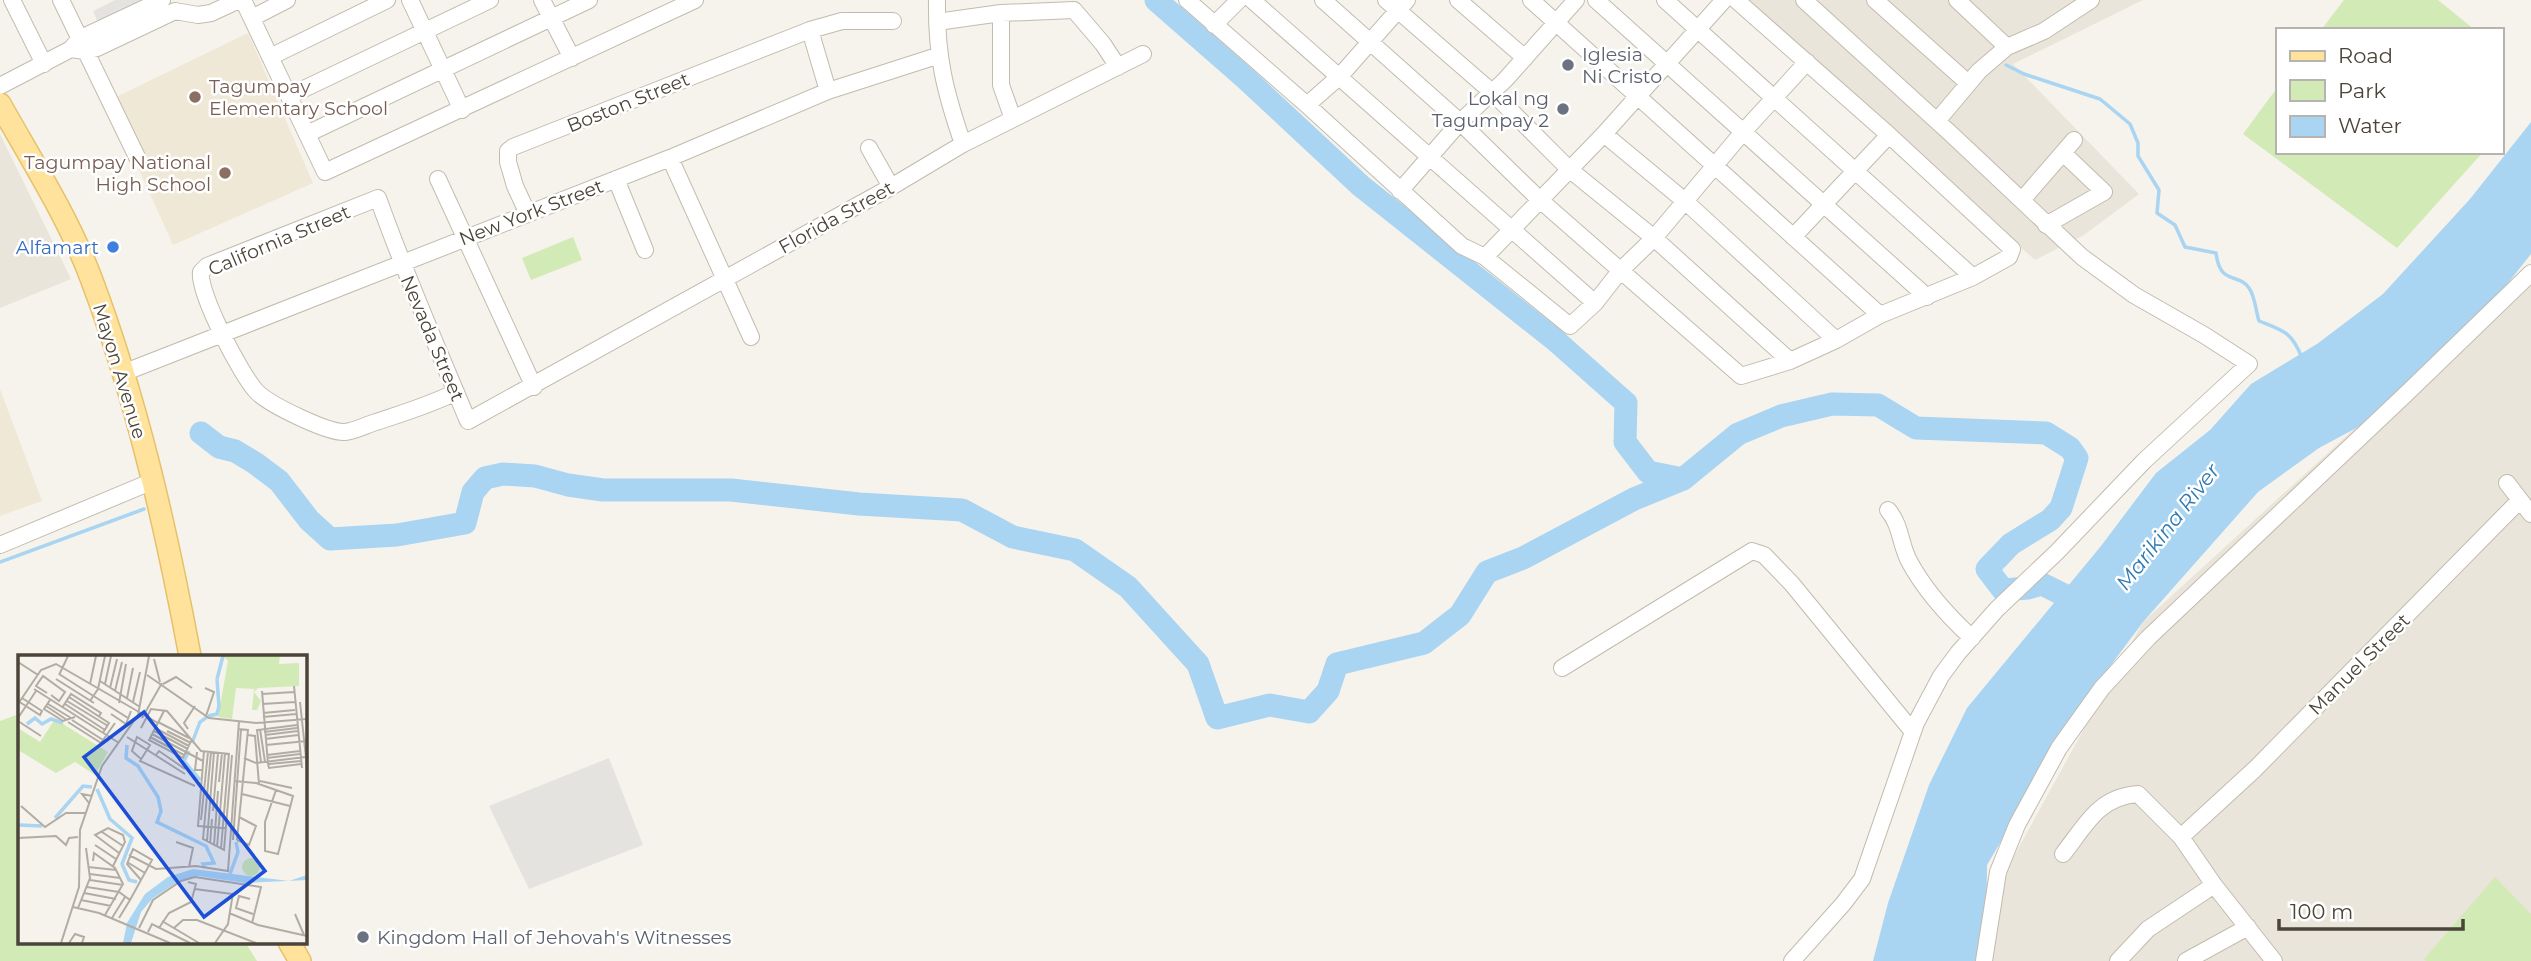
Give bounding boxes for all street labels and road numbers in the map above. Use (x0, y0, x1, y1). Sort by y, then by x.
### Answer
street label: Boston Street (564, 67, 693, 137)
street label: New York Street (456, 174, 607, 251)
street label: Florida Street (775, 176, 898, 259)
street label: California Street (205, 200, 354, 281)
street label: Nevada Street (396, 272, 469, 405)
street label: Mayon Avenue (88, 301, 151, 442)
street label: Manuel Street (2304, 609, 2415, 720)

